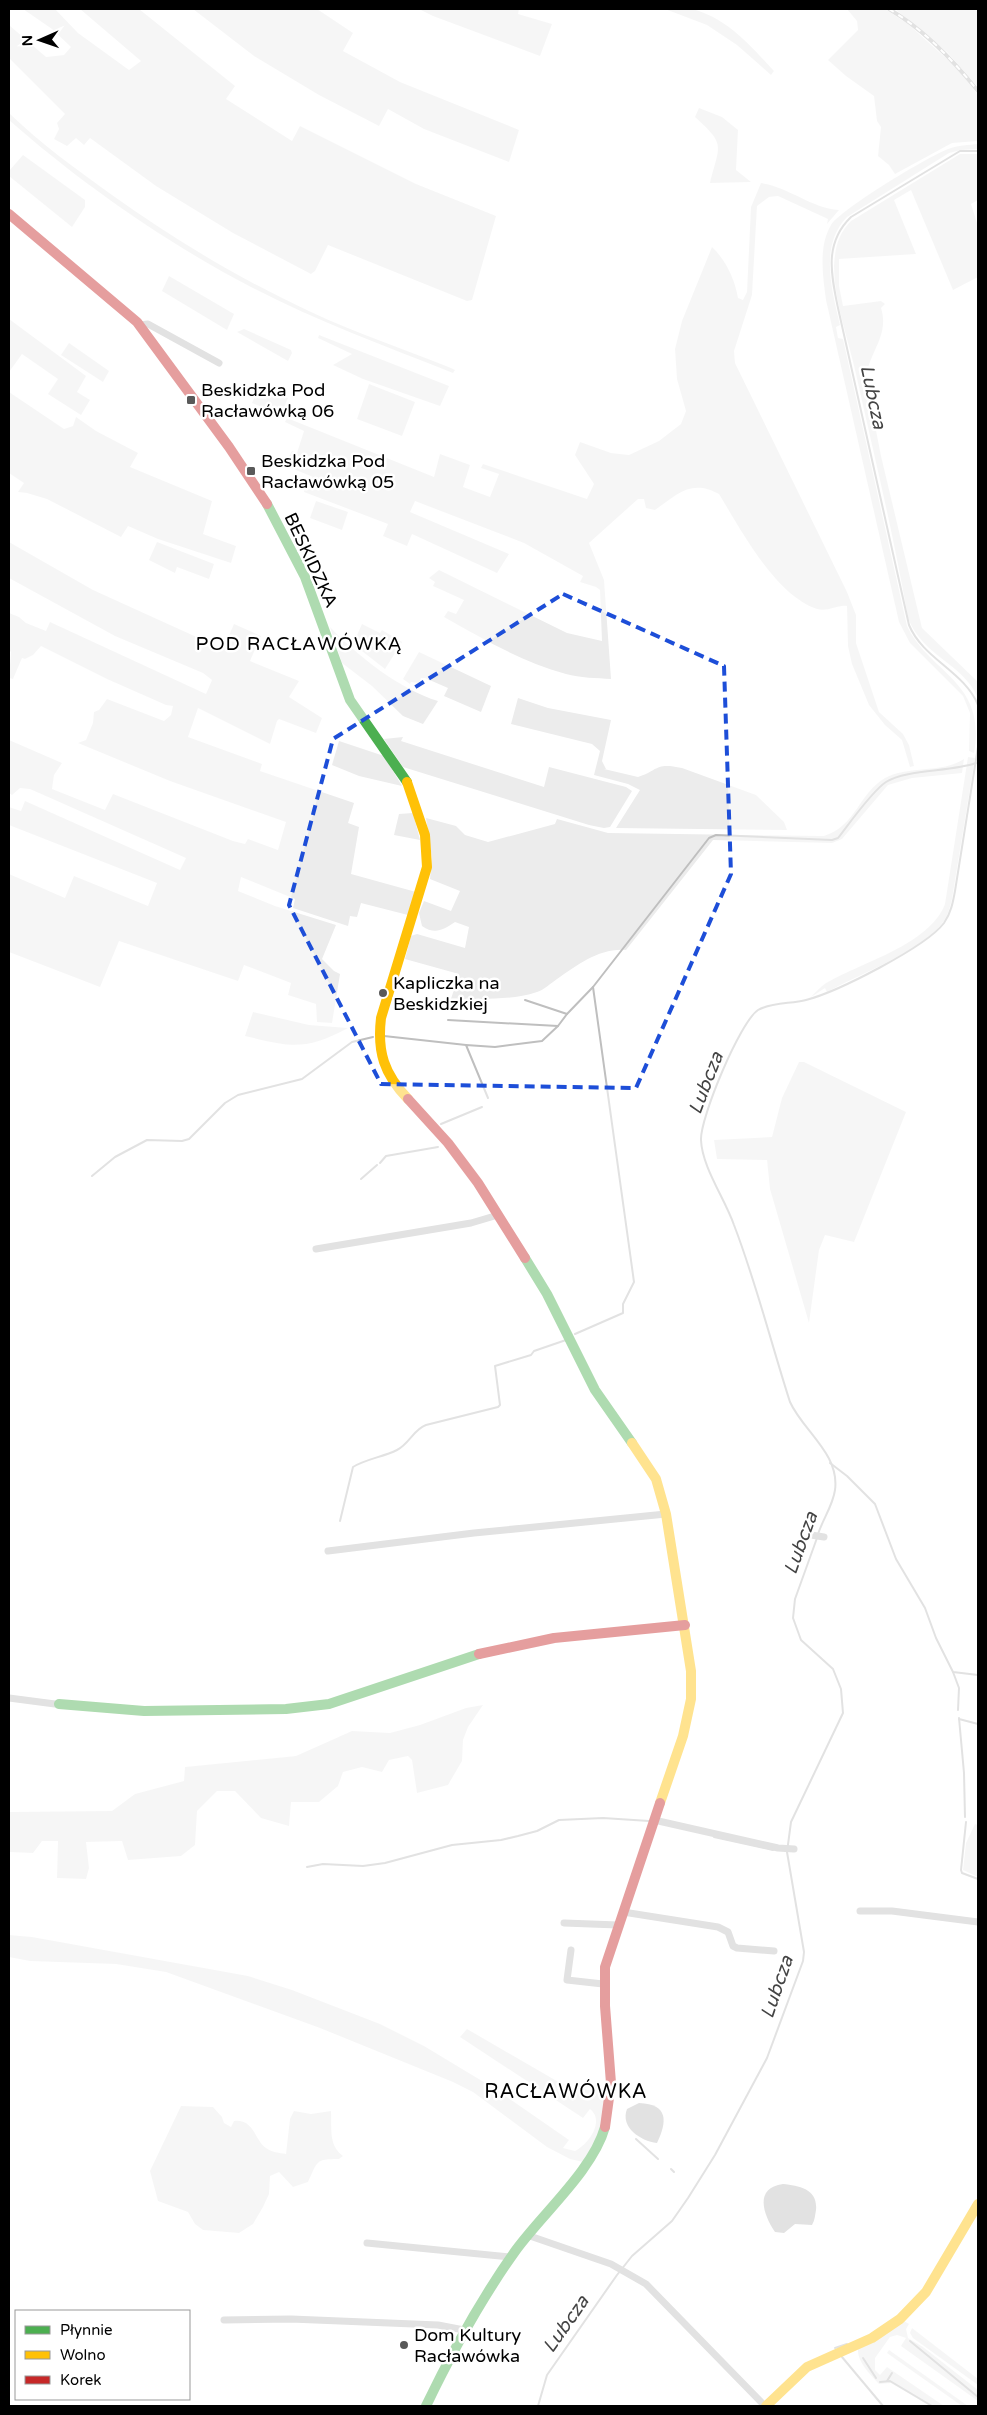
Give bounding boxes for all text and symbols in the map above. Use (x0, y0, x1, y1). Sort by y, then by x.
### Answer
north arrow (15, 15, 65, 65)
text: N (19, 35, 36, 46)
water label: Lubcza (856, 363, 891, 432)
place label: Beskidzka Pod Racławówką 06 (201, 379, 334, 422)
marker: Beskidzka Pod Racławówką 06 (185, 394, 197, 406)
place label: Beskidzka Pod Racławówką 05 (261, 450, 394, 493)
marker: Beskidzka Pod Racławówką 05 (245, 465, 257, 477)
street label: BESKIDZKA (279, 509, 343, 611)
district label: POD RACŁAWÓWKĄ (195, 632, 403, 655)
place label: Kapliczka na Beskidzkiej (393, 972, 500, 1015)
marker: Kapliczka na Beskidzkiej (377, 987, 389, 999)
water label: Lubcza (684, 1048, 728, 1117)
water label: Lubcza (780, 1508, 823, 1577)
water label: Lubcza (756, 1952, 798, 2021)
district label: RACŁAWÓWKA (484, 2079, 648, 2104)
water label: Lubcza (538, 2290, 594, 2357)
legend (15, 2310, 190, 2400)
text: Płynnie (60, 2321, 113, 2339)
place label: Dom Kultury Racławówka (414, 2324, 522, 2367)
marker: Dom Kultury Racławówka (398, 2339, 410, 2351)
text: Wolno (60, 2346, 106, 2364)
text: Korek (60, 2371, 101, 2389)

